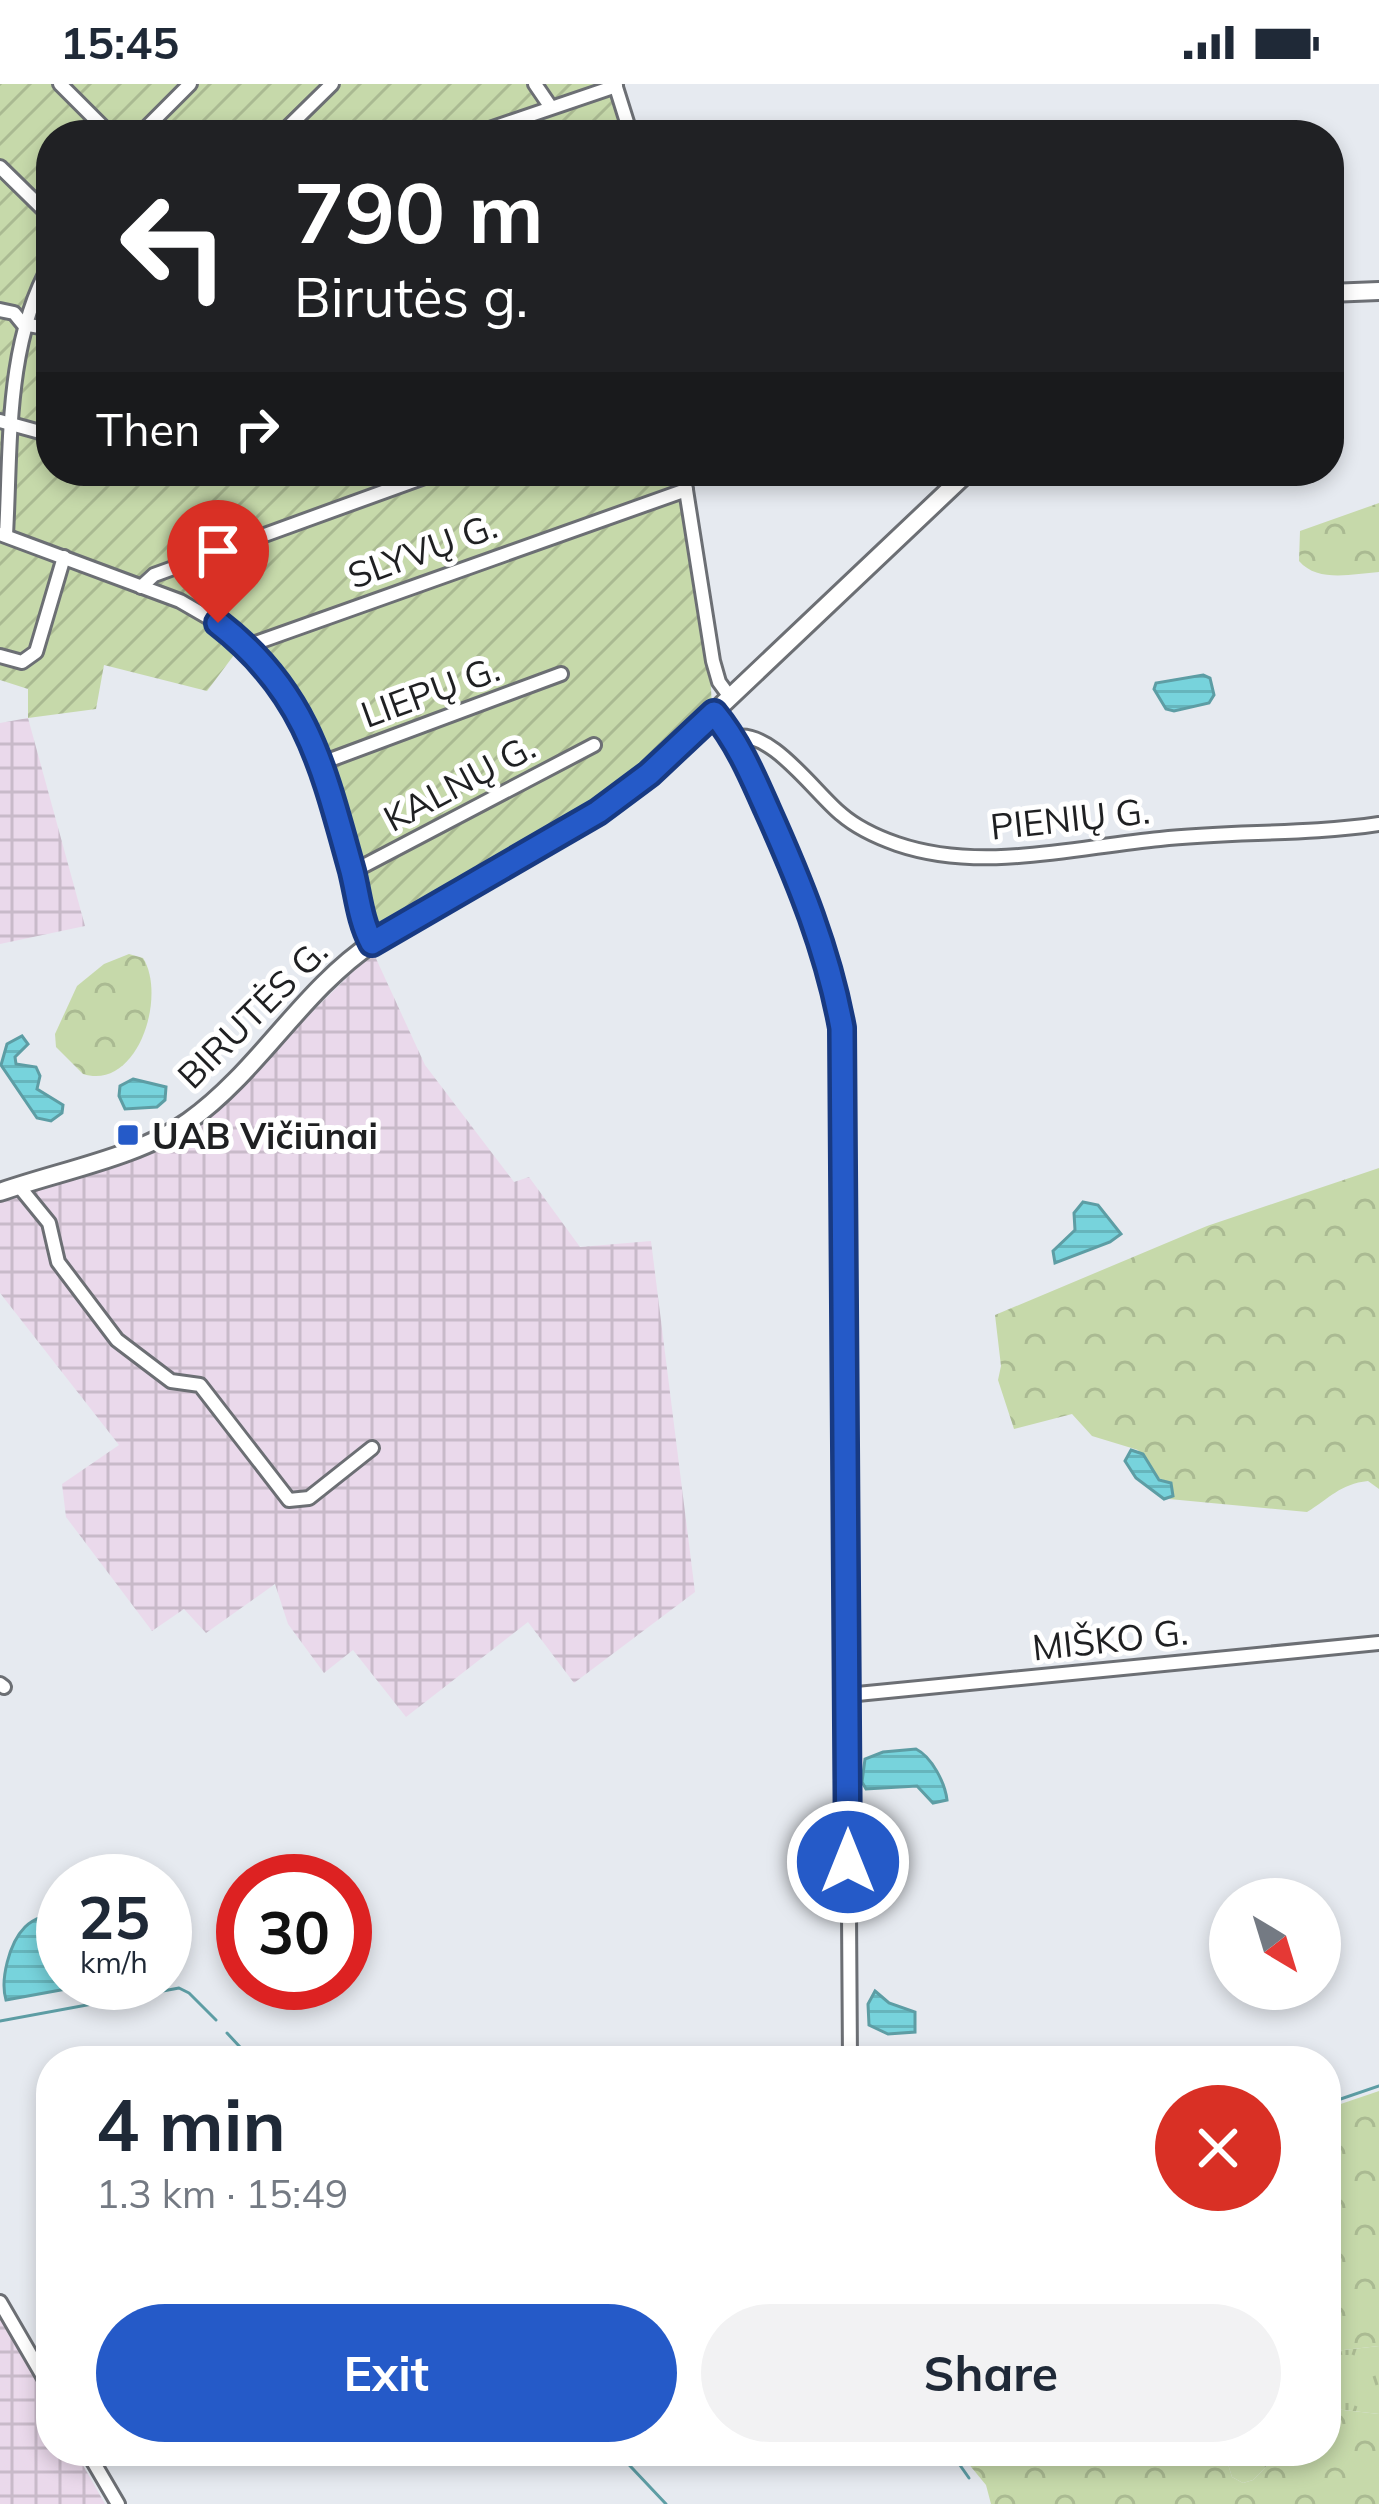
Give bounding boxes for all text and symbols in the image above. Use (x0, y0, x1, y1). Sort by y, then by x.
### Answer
text: 15:45 (60, 14, 179, 70)
text: 790 m (294, 159, 544, 264)
icon: left (96, 168, 252, 324)
text: Birutės g. (294, 263, 528, 331)
icon: right (224, 396, 290, 462)
text: Then (96, 401, 200, 457)
pin (167, 500, 269, 623)
street label: SLYVŲ G. (341, 502, 503, 598)
icon: arrive (185, 518, 251, 584)
street label: LIEPŲ G. (355, 645, 505, 737)
street label: KALNŲ G. (376, 723, 542, 841)
street label: PIENIŲ G. (988, 787, 1152, 849)
street label: BIRUTĖS G. (168, 929, 336, 1097)
place label: UAB Vičiūnai (152, 1113, 378, 1158)
marker: UAB Vičiūnai (115, 1122, 141, 1148)
street label: MIŠKO G. (1030, 1608, 1190, 1670)
position arrow (785, 1799, 911, 1925)
speed limit sign: 30 (216, 1854, 372, 2010)
north arrow (1209, 1878, 1341, 2010)
map controls (1209, 1878, 1341, 2010)
text: 25 (78, 1879, 150, 1954)
text: km/h (80, 1943, 148, 1981)
text: 4 min (96, 2079, 286, 2169)
button: close (1155, 2085, 1281, 2211)
text: 1.3 km · 15:49 (96, 2169, 348, 2218)
button: Exit (96, 2304, 677, 2442)
button: Share (701, 2304, 1281, 2442)

